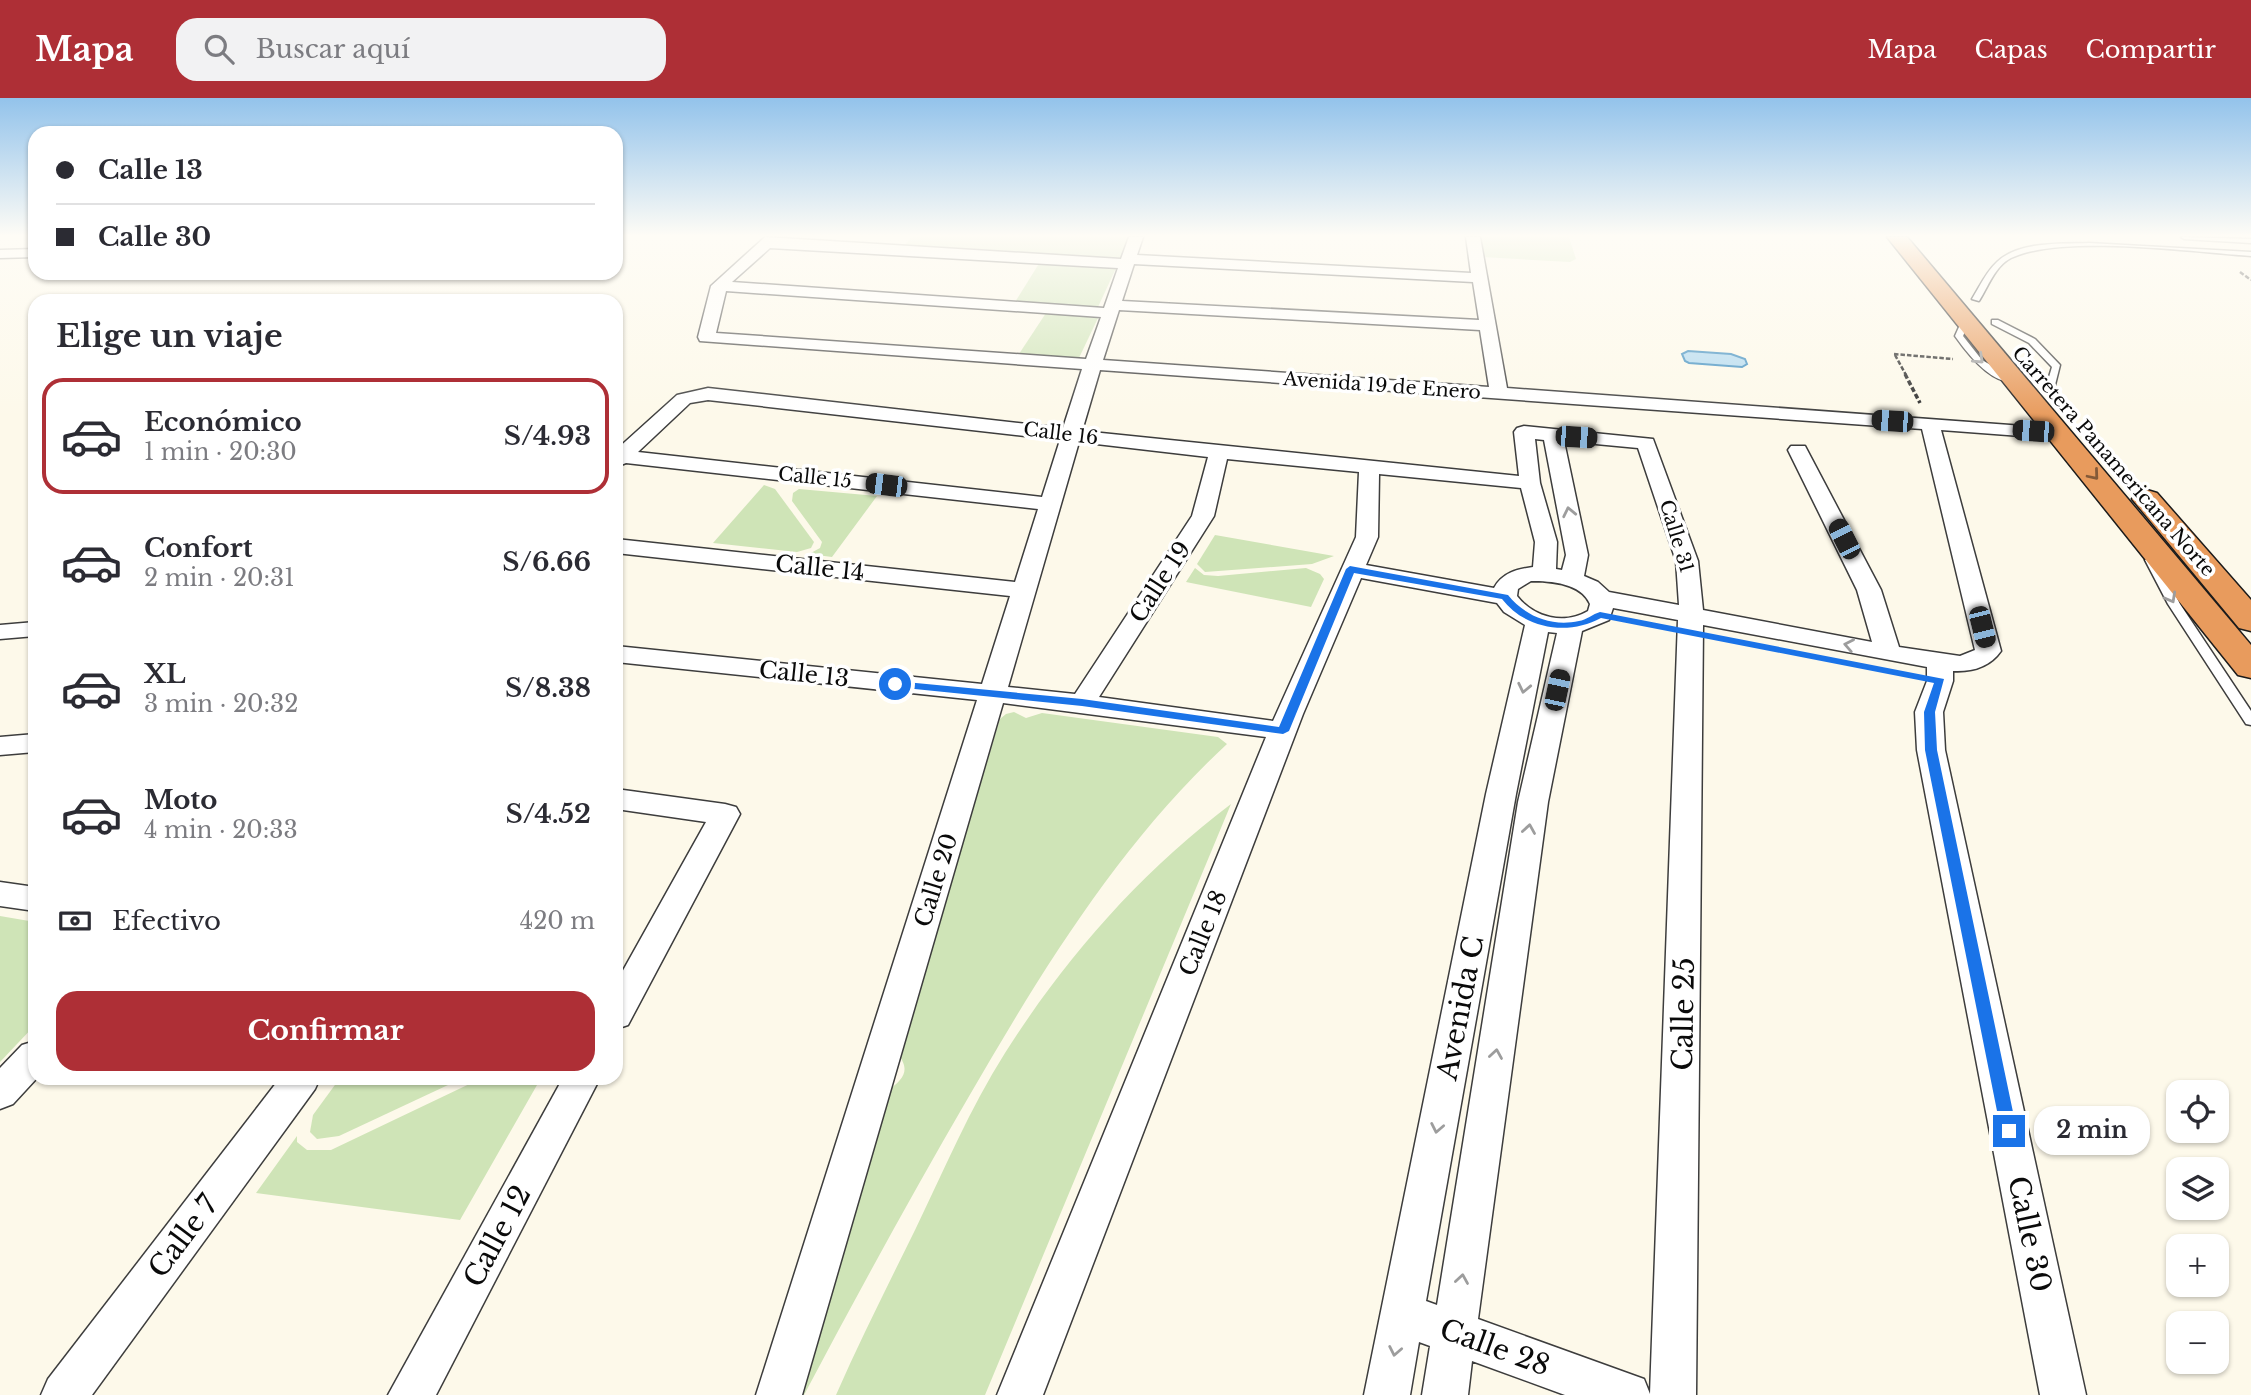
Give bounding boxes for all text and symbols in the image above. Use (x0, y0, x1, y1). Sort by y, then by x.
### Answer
search box (176, 18, 666, 81)
text: Mapa (35, 29, 134, 70)
icon: search (200, 30, 238, 68)
text: Buscar aquí (256, 33, 410, 65)
text: Mapa (1867, 35, 1937, 64)
text: Capas (1975, 35, 2048, 64)
text: Compartir (2086, 35, 2216, 64)
text: Calle 13 (98, 154, 203, 186)
text: Calle 30 (98, 221, 211, 253)
text: Elige un viaje (56, 316, 283, 356)
street label: Carretera Panamericana Norte (2008, 342, 2220, 581)
one-way arrow (1971, 351, 1984, 363)
street label: Avenida 19 de Enero (1281, 367, 1482, 404)
icon: car (60, 405, 123, 468)
text: Económico (144, 406, 302, 438)
car (1871, 409, 1914, 433)
street label: Calle 16 (1022, 418, 1100, 449)
car (2012, 419, 2055, 443)
text: S/4.93 (504, 420, 591, 452)
car (1555, 425, 1598, 449)
text: 1 min · 20:30 (144, 438, 297, 466)
street label: Calle 15 (777, 462, 853, 493)
one-way arrow (2085, 468, 2098, 480)
car (864, 472, 909, 498)
street label: Calle 31 (1655, 497, 1698, 575)
one-way arrow (1562, 506, 1577, 518)
car (1826, 516, 1863, 562)
icon: car (60, 531, 123, 594)
text: Confort (144, 532, 253, 564)
street label: Calle 19 (1123, 536, 1197, 628)
text: S/6.66 (502, 546, 591, 578)
street label: Calle 14 (774, 549, 866, 587)
text: 2 min · 20:31 (144, 564, 294, 592)
one-way arrow (2163, 590, 2176, 603)
car (1967, 604, 1998, 650)
one-way arrow (1843, 638, 1855, 653)
street label: Calle 13 (758, 655, 850, 693)
icon: car (60, 657, 123, 720)
text: XL (144, 658, 186, 690)
car (1543, 667, 1572, 713)
route start (879, 668, 911, 700)
text: S/8.38 (505, 672, 591, 704)
one-way arrow (1517, 682, 1532, 694)
text: 3 min · 20:32 (144, 690, 298, 718)
icon: car (60, 783, 123, 846)
text: Moto (144, 784, 217, 816)
text: S/4.52 (505, 798, 591, 830)
text: 4 min · 20:33 (144, 816, 298, 844)
one-way arrow (1522, 823, 1537, 835)
street label: Calle 20 (909, 830, 963, 930)
street label: Calle 18 (1173, 886, 1233, 980)
icon: cash (56, 902, 94, 940)
text: Efectivo (112, 905, 221, 937)
text: 420 m (520, 907, 595, 935)
street label: Avenida C (1429, 933, 1492, 1084)
street label: Calle 25 (1665, 957, 1702, 1071)
button: Confirmar (56, 991, 595, 1071)
one-way arrow (1488, 1048, 1503, 1060)
map controls (2166, 1080, 2229, 1374)
button: locate (2166, 1080, 2229, 1143)
callout: 2 min (2034, 1107, 2149, 1156)
route end (1993, 1115, 2025, 1147)
text: 2 min (2056, 1116, 2128, 1144)
one-way arrow (1430, 1122, 1445, 1134)
button: layers (2166, 1157, 2229, 1220)
street label: Calle 30 (2000, 1173, 2059, 1295)
street label: Calle 12 (456, 1179, 539, 1293)
street label: Calle 7 (141, 1187, 226, 1284)
button: + (2166, 1234, 2229, 1297)
one-way arrow (1454, 1273, 1469, 1285)
street label: Calle 28 (1435, 1311, 1555, 1383)
button: − (2166, 1311, 2229, 1374)
one-way arrow (1388, 1346, 1403, 1357)

